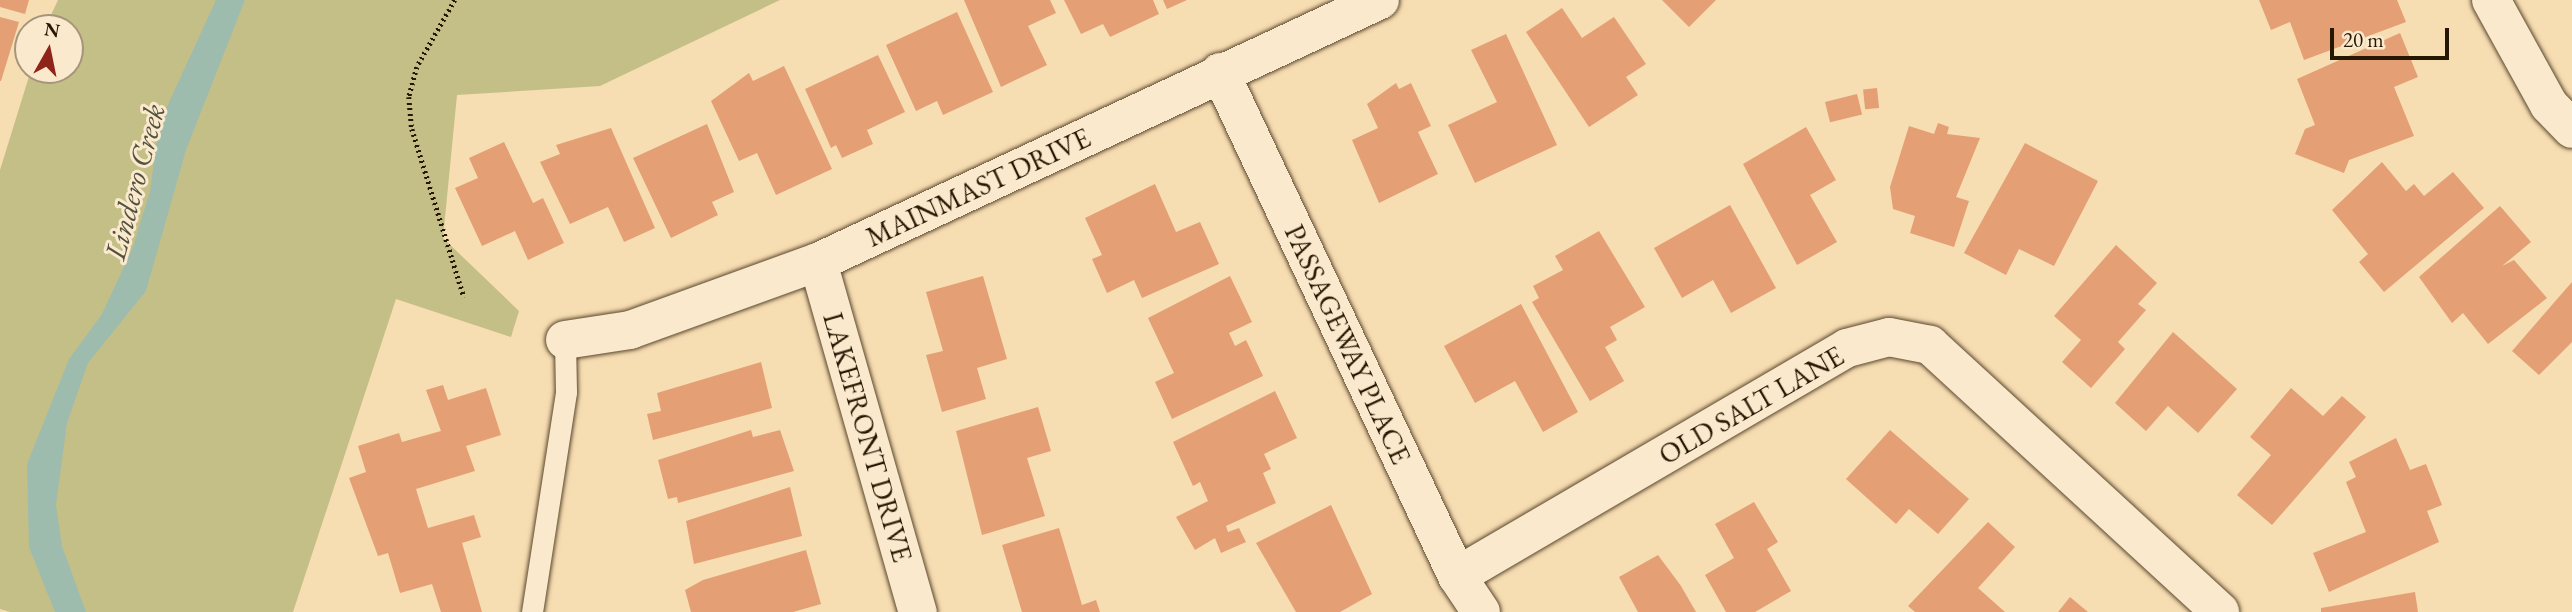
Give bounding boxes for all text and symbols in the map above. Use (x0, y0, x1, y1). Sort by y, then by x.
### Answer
north arrow (14, 14, 84, 84)
scale bar (2334, 14, 2453, 58)
text: N (43, 16, 62, 43)
text: 20 m (2343, 26, 2384, 53)
water label: Lindero Creek (97, 100, 173, 264)
street label: MAINMAST DRIVE (861, 120, 1095, 254)
street label: PASSAGEWAY PLACE (1278, 219, 1418, 469)
street label: LAKEFRONT DRIVE (816, 308, 920, 566)
street label: OLD SALT LANE (1653, 338, 1849, 472)

